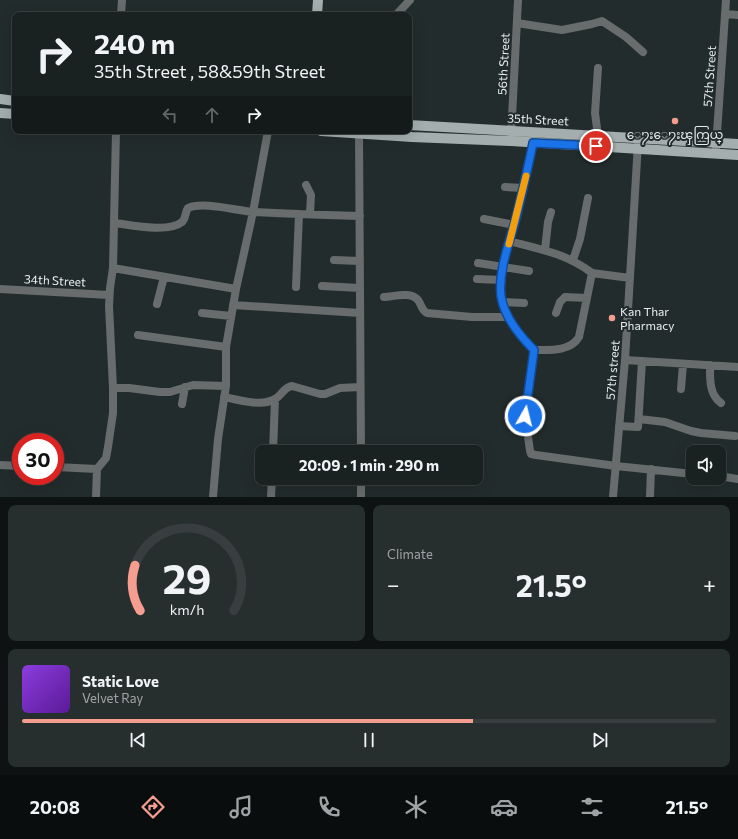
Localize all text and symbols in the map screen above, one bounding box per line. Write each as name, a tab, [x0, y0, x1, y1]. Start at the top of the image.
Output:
text: 240 m	[94, 26, 175, 60]
icon: right	[28, 28, 80, 80]
street label: 56th Street	[494, 33, 512, 95]
street label: 57th Street	[700, 45, 718, 107]
text: 35th Street , 58&59th Street	[94, 60, 325, 82]
icon: left	[159, 104, 181, 126]
icon: ahead	[201, 104, 223, 126]
icon: right	[243, 104, 265, 126]
street label: 35th Street	[507, 110, 569, 128]
marker: ေ႒းေ႒းၾကြယ္	[670, 116, 680, 126]
place label: ေ႒းေ႒းၾကြယ္	[627, 126, 723, 145]
pin	[579, 129, 613, 163]
icon: arrive	[585, 135, 607, 157]
street label: 34th Street	[24, 271, 86, 289]
place label: Kan Thar Pharmacy	[620, 304, 674, 332]
marker: Kan Thar Pharmacy	[607, 313, 617, 323]
street label: 57th street	[602, 340, 622, 400]
position arrow	[504, 395, 546, 437]
speed limit sign: 30	[12, 433, 64, 485]
map controls	[686, 445, 726, 485]
button: sound	[686, 445, 726, 485]
text: 20:09 · 1 min · 290 m	[299, 456, 439, 474]
text: Climate	[387, 546, 433, 562]
text: 29	[162, 552, 211, 603]
text: 21.5°	[516, 566, 587, 603]
text: −	[387, 571, 400, 598]
text: +	[703, 571, 716, 598]
text: km/h	[169, 600, 204, 618]
text: Static Love	[82, 672, 159, 690]
text: Velvet Ray	[82, 690, 143, 706]
icon: previous	[127, 729, 149, 751]
icon: pause	[358, 729, 380, 751]
icon: next	[589, 729, 611, 751]
icon: directions	[139, 793, 167, 821]
icon: music	[227, 793, 255, 821]
icon: phone	[315, 793, 343, 821]
icon: climate	[402, 793, 430, 821]
icon: car	[490, 793, 518, 821]
icon: filters	[578, 793, 606, 821]
text: 20:08	[30, 796, 80, 818]
text: 21.5°	[665, 796, 708, 818]

